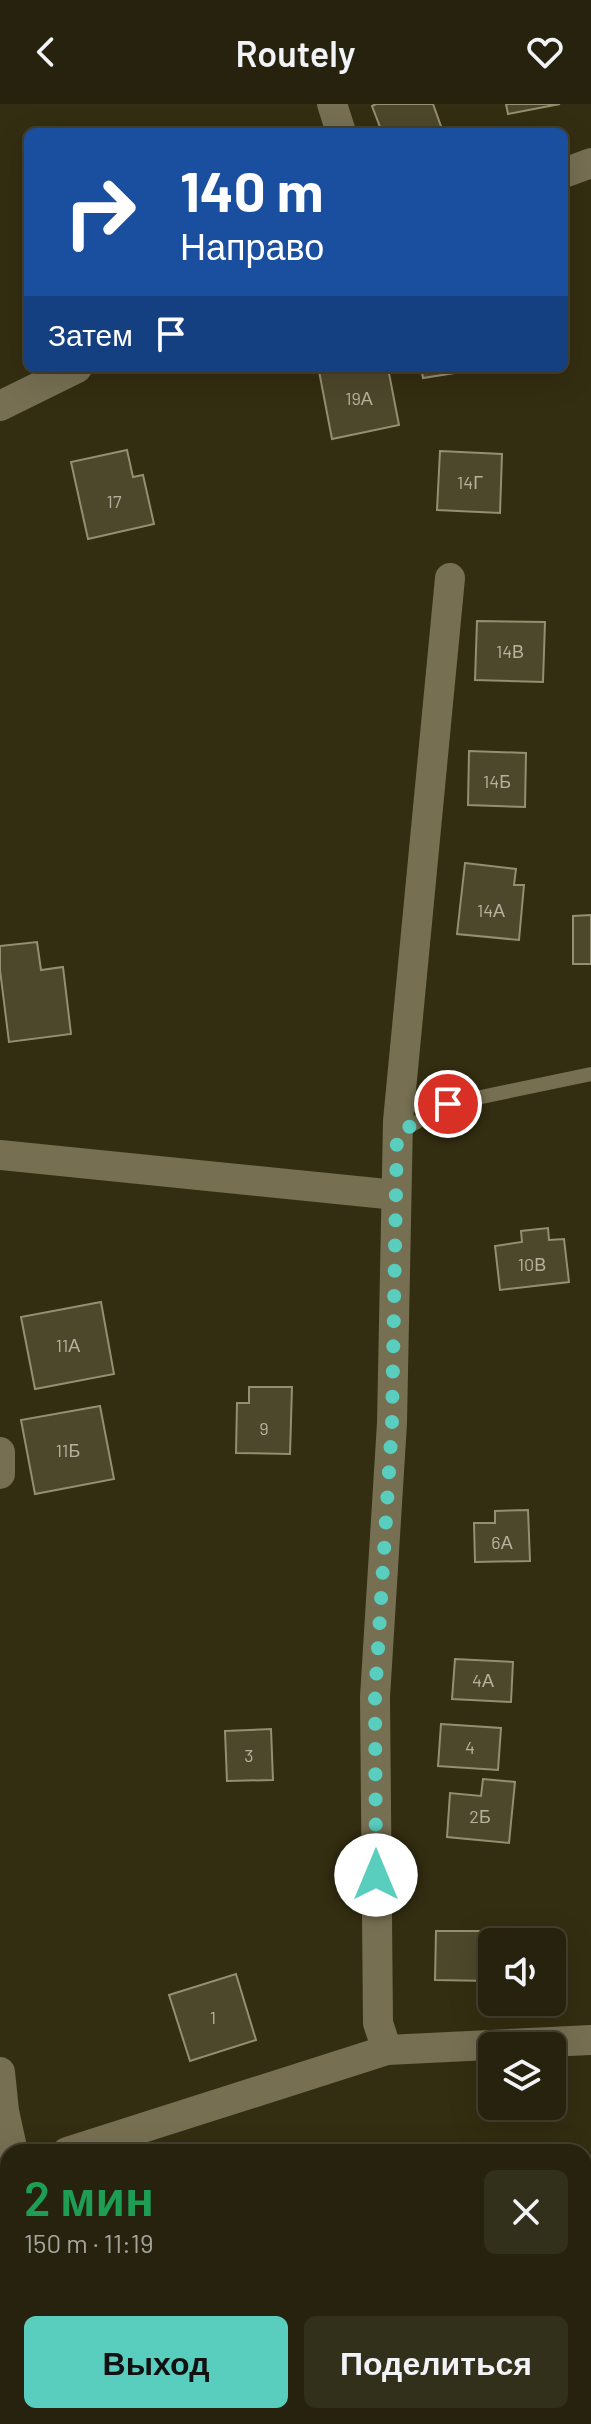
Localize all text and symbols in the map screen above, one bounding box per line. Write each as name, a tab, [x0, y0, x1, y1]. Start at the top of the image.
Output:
icon: back	[24, 30, 68, 74]
icon: heart	[523, 30, 567, 74]
text: Routely	[235, 31, 356, 74]
text: 140 m	[180, 156, 324, 223]
icon: right	[48, 160, 152, 264]
text: Направо	[180, 224, 324, 267]
icon: arrive	[149, 312, 193, 356]
text: Затем	[48, 316, 133, 352]
house number: 19А	[345, 387, 373, 409]
house number: 14Г	[457, 471, 483, 493]
house number: 17	[107, 490, 122, 512]
house number: 14В	[496, 640, 524, 662]
house number: 14Б	[483, 770, 511, 792]
house number: 14А	[477, 899, 505, 921]
pin	[414, 1070, 482, 1138]
icon: arrive	[426, 1082, 470, 1126]
house number: 10В	[518, 1253, 546, 1275]
house number: 11А	[56, 1334, 80, 1356]
house number: 9	[259, 1417, 269, 1439]
house number: 11Б	[56, 1439, 80, 1461]
house number: 6А	[491, 1531, 513, 1553]
house number: 4А	[472, 1669, 494, 1691]
house number: 4	[465, 1736, 475, 1758]
house number: 3	[244, 1744, 254, 1766]
house number: 2Б	[469, 1805, 491, 1827]
position arrow	[334, 1833, 418, 1917]
map controls	[478, 1928, 566, 2120]
button: sound	[478, 1928, 566, 2016]
house number: 1	[210, 2006, 216, 2028]
button: layers	[478, 2032, 566, 2120]
text: 2 мин	[24, 2168, 154, 2226]
button: close	[484, 2170, 568, 2254]
text: 150 m · 11:19	[24, 2227, 153, 2258]
button: Выход	[24, 2316, 288, 2408]
button: Поделиться	[304, 2316, 568, 2408]

